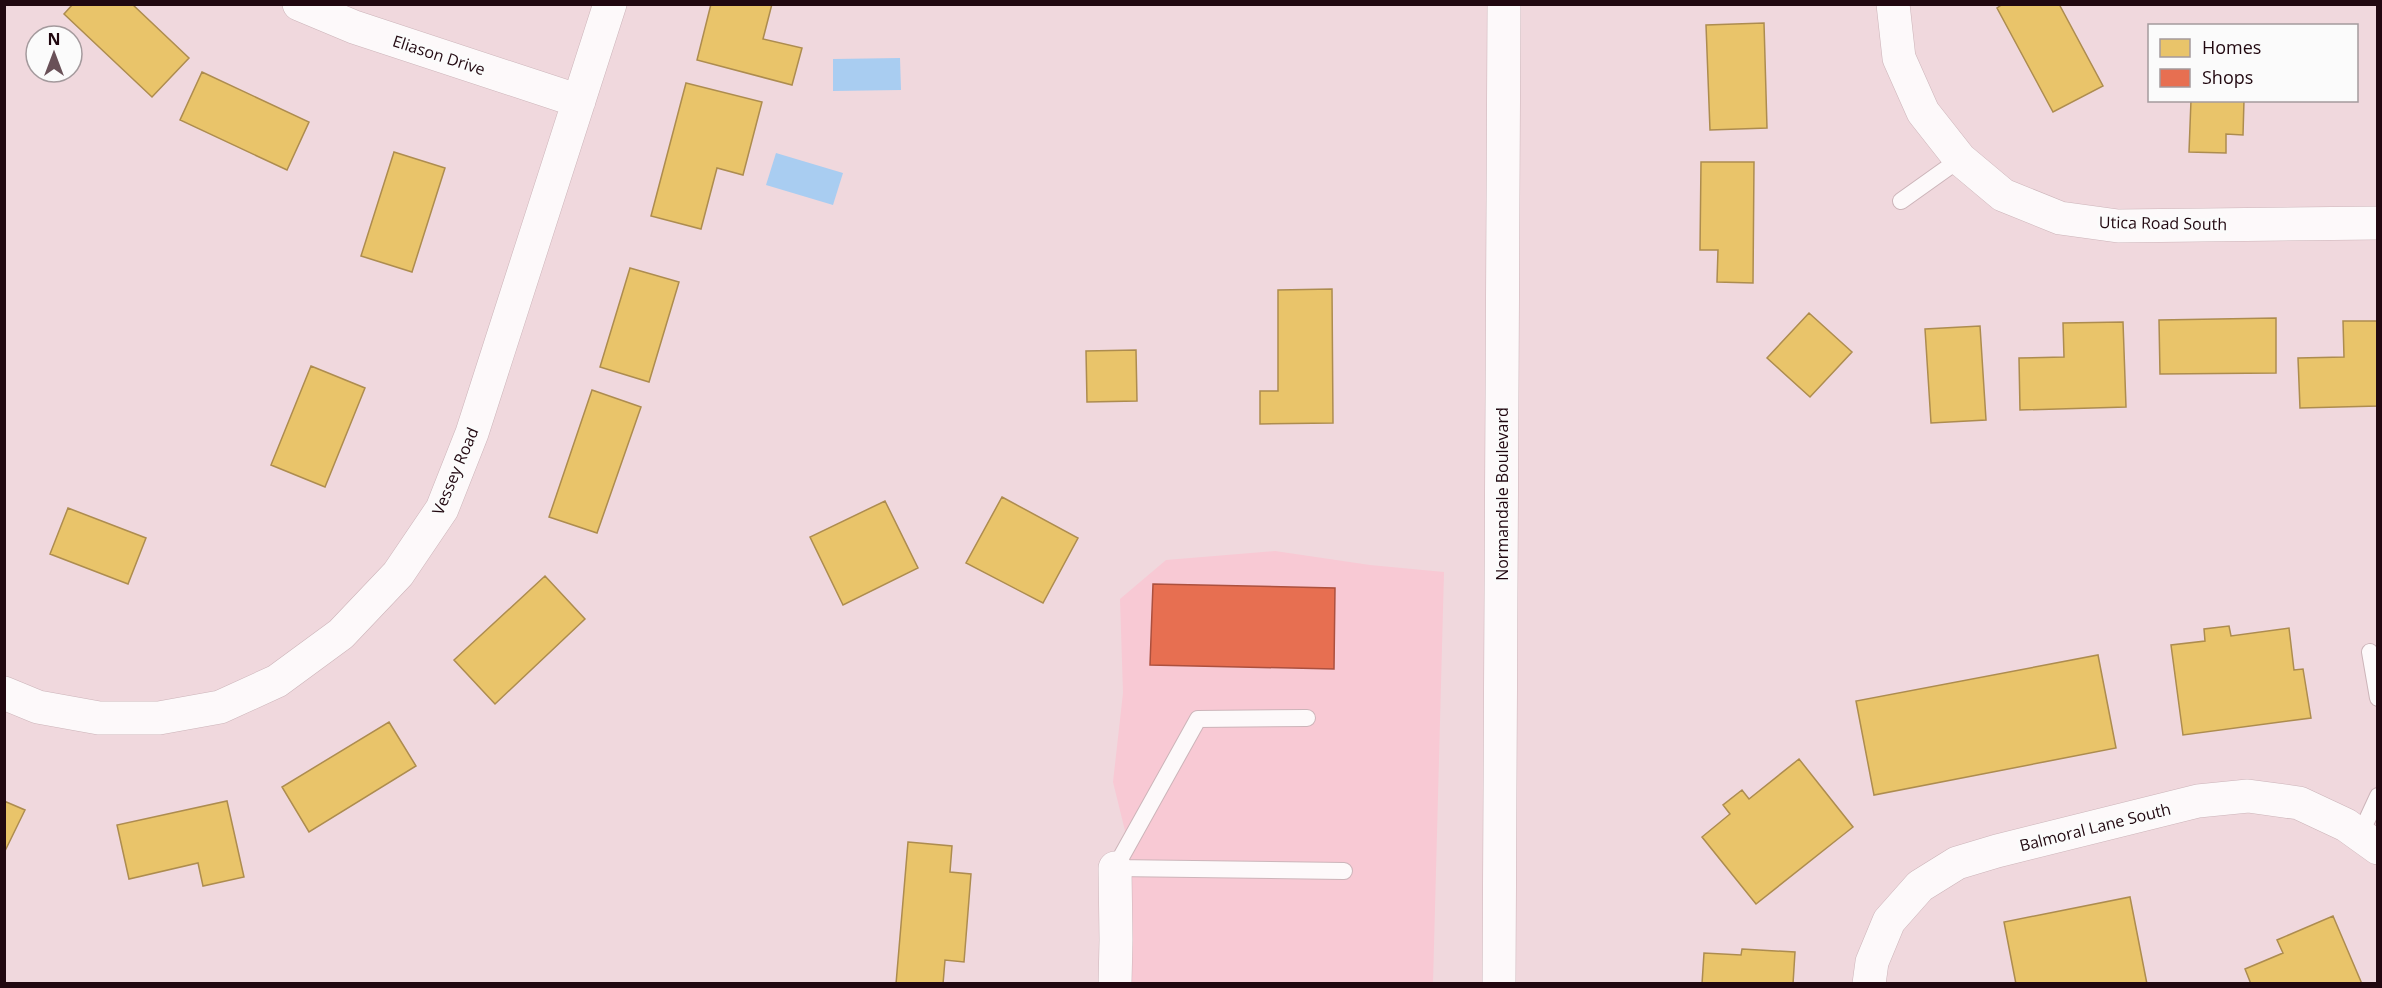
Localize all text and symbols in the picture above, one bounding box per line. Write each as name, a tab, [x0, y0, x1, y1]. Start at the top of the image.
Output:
north arrow	[24, 24, 84, 84]
legend	[2148, 24, 2358, 102]
text: N	[47, 28, 61, 50]
street label: Eliason Drive	[390, 30, 488, 80]
text: Homes	[2202, 35, 2261, 59]
text: Shops	[2202, 65, 2253, 89]
street label: Utica Road South	[2099, 211, 2227, 235]
street label: Normandale Boulevard	[1491, 407, 1513, 581]
street label: Vessey Road	[427, 424, 483, 518]
street label: Balmoral Lane South	[2017, 798, 2173, 856]

